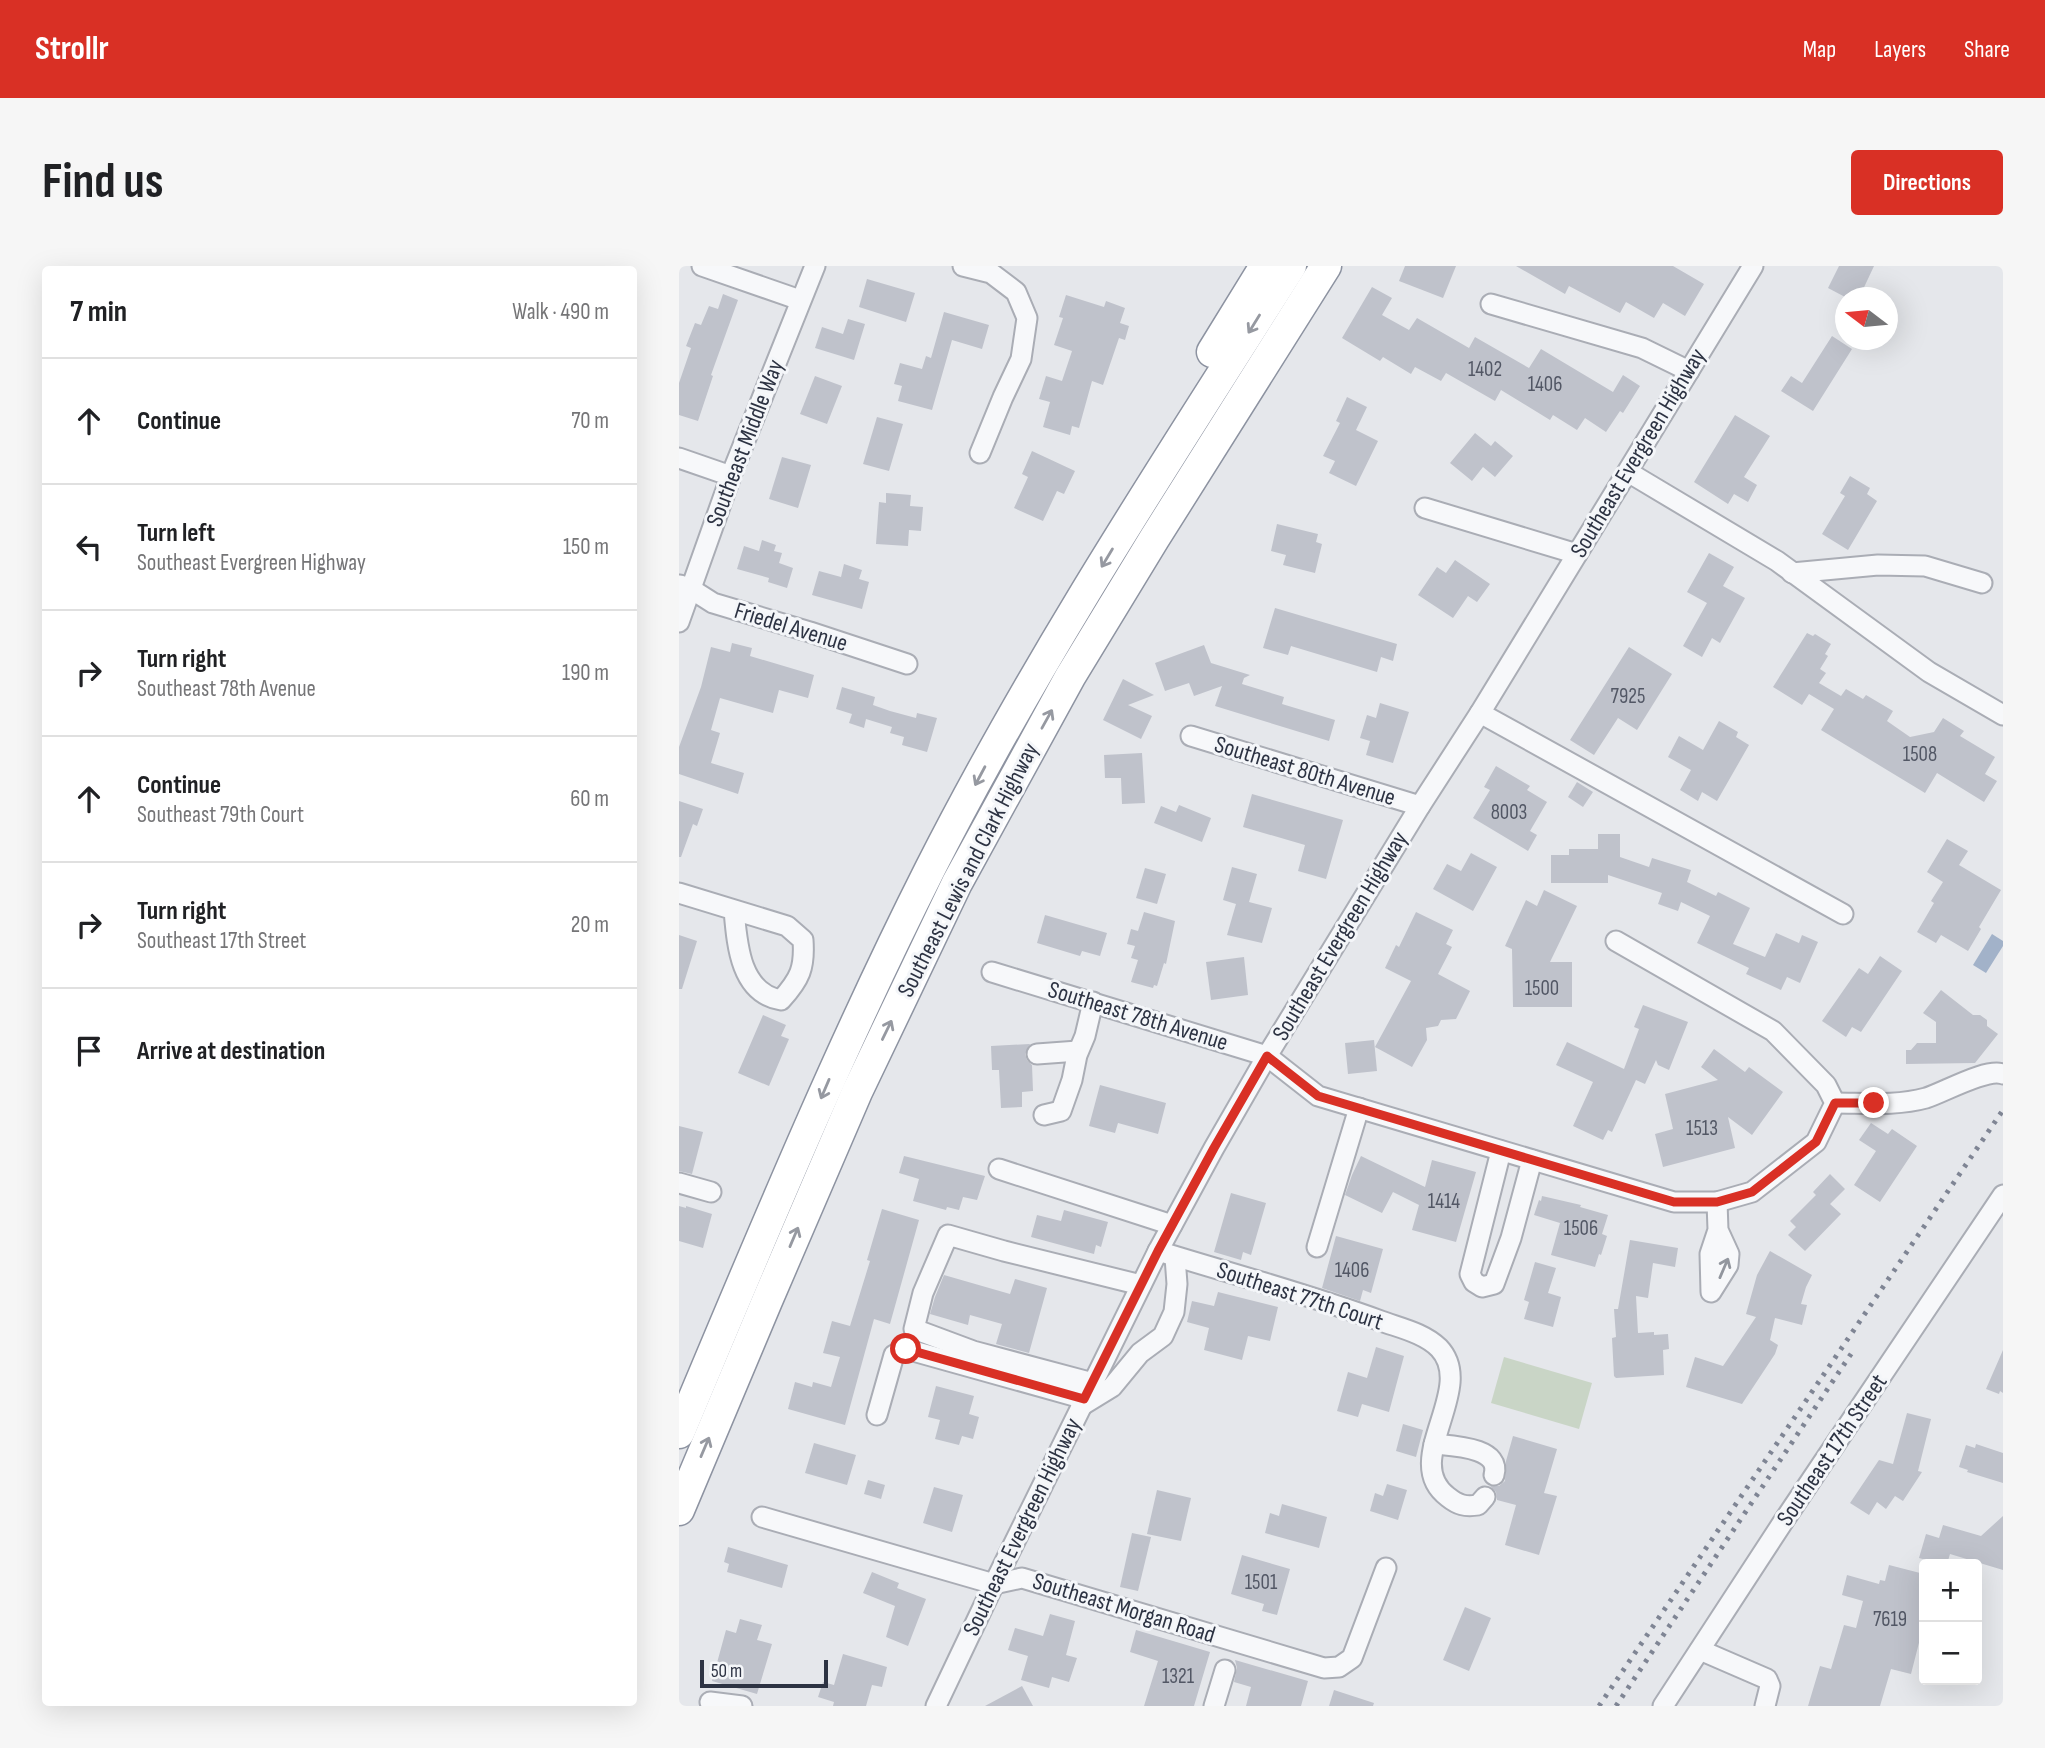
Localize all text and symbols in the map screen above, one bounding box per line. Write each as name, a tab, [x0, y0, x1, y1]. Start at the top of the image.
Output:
text: Strollr	[35, 29, 109, 69]
text: Map	[1803, 35, 1836, 64]
text: Layers	[1874, 35, 1926, 64]
text: Share	[1964, 35, 2010, 64]
button: Directions	[1851, 150, 2003, 215]
text: Find us	[42, 153, 164, 212]
north arrow	[1835, 287, 1898, 350]
text: 7 min	[70, 294, 127, 330]
text: Walk · 490 m	[512, 298, 609, 326]
one-way arrow	[1247, 313, 1261, 333]
street label: Southeast Evergreen Highway	[1564, 343, 1712, 563]
street label: Southeast Middle Way	[700, 355, 790, 531]
house number: 1402	[1468, 357, 1502, 382]
house number: 1406	[1528, 372, 1562, 397]
icon: ahead	[70, 402, 108, 440]
text: Continue	[137, 406, 221, 437]
text: 70 m	[571, 407, 609, 435]
text: Turn left	[137, 518, 215, 549]
icon: left	[70, 528, 108, 566]
text: 150 m	[563, 533, 609, 561]
one-way arrow	[1100, 547, 1114, 567]
text: Southeast Evergreen Highway	[137, 549, 366, 577]
street label: Friedel Avenue	[731, 596, 851, 658]
text: Turn right	[137, 644, 226, 675]
icon: right	[70, 654, 108, 692]
text: 190 m	[562, 659, 609, 687]
text: Southeast 78th Avenue	[137, 675, 316, 703]
house number: 7925	[1611, 684, 1645, 709]
one-way arrow	[1040, 709, 1054, 729]
street label: Southeast 80th Avenue	[1211, 730, 1399, 812]
street label: Southeast Lewis and Clark Highway	[891, 738, 1045, 1002]
house number: 1508	[1903, 742, 1937, 767]
one-way arrow	[973, 765, 987, 785]
text: Continue	[137, 770, 221, 801]
icon: ahead	[70, 780, 108, 818]
text: 60 m	[570, 785, 609, 813]
house number: 8003	[1491, 800, 1527, 825]
text: Southeast 79th Court	[137, 801, 304, 829]
street label: Southeast Evergreen Highway	[1266, 826, 1414, 1046]
text: Turn right	[137, 896, 226, 927]
icon: right	[70, 906, 108, 944]
text: 20 m	[571, 911, 609, 939]
text: Southeast 17th Street	[137, 927, 306, 955]
street label: Southeast 78th Avenue	[1045, 975, 1231, 1057]
house number: 1500	[1525, 976, 1559, 1001]
one-way arrow	[881, 1020, 894, 1041]
icon: arrive	[70, 1032, 108, 1070]
text: Arrive at destination	[137, 1036, 325, 1067]
one-way arrow	[818, 1078, 831, 1099]
route end	[1858, 1087, 1889, 1118]
house number: 1513	[1686, 1116, 1718, 1141]
house number: 1414	[1428, 1189, 1460, 1214]
house number: 1506	[1564, 1216, 1598, 1241]
one-way arrow	[788, 1227, 801, 1249]
street label: Southeast 77th Court	[1213, 1255, 1387, 1337]
house number: 1406	[1335, 1258, 1369, 1283]
one-way arrow	[1719, 1258, 1732, 1279]
route start	[890, 1333, 921, 1364]
street label: Southeast 17th Street	[1771, 1369, 1893, 1531]
street label: Southeast Evergreen Highway	[957, 1413, 1087, 1641]
one-way arrow	[700, 1436, 713, 1458]
map controls	[1919, 1559, 1982, 1685]
button: +	[1919, 1559, 1982, 1622]
street label: Southeast Morgan Road	[1029, 1566, 1219, 1650]
house number: 1501	[1245, 1570, 1278, 1595]
house number: 7619	[1873, 1607, 1907, 1632]
button: −	[1919, 1622, 1982, 1685]
scale bar	[700, 1657, 828, 1689]
text: 50 m	[711, 1660, 742, 1683]
house number: 1321	[1162, 1664, 1195, 1689]

